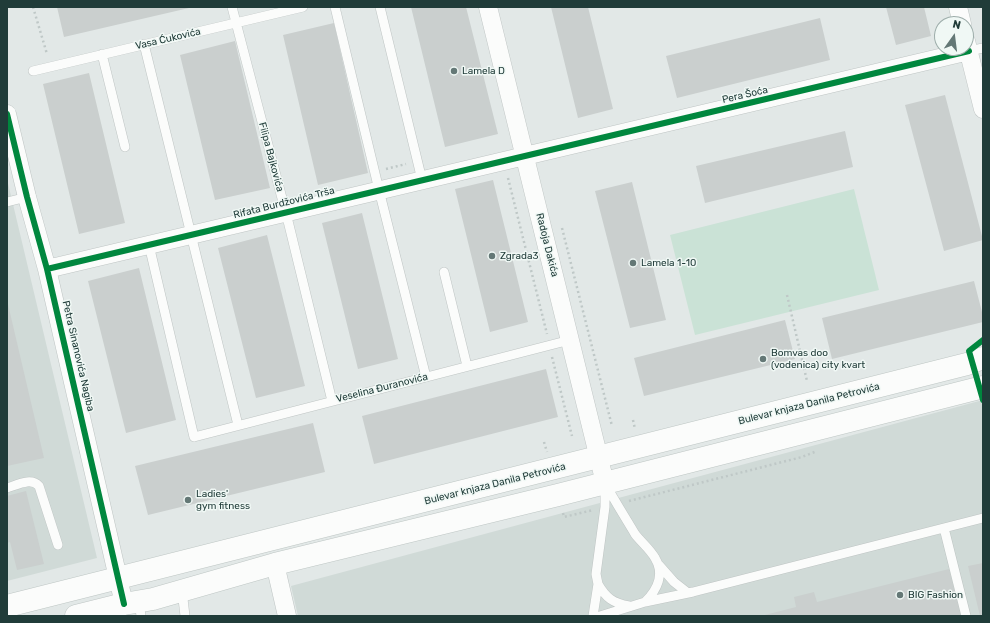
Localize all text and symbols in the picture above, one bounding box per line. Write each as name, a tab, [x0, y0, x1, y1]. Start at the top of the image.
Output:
north arrow	[934, 16, 974, 56]
text: N	[951, 18, 962, 32]
street label: Vasa Ćukovića	[134, 26, 202, 52]
place label: Lamela D	[462, 65, 505, 77]
marker: Lamela D	[449, 66, 459, 76]
street label: Pera Šoća	[721, 84, 769, 106]
street label: Filipa Bajkovića	[256, 121, 286, 193]
street label: Rifata Burdžovića Trša	[232, 185, 336, 221]
street label: Radoja Dakića	[533, 212, 561, 278]
place label: Zgrada3	[500, 250, 539, 262]
marker: Zgrada3	[487, 251, 497, 261]
place label: Lamela 1-10	[641, 257, 696, 269]
marker: Lamela 1-10	[628, 258, 638, 268]
street label: Petra Sinanovića Nagiba	[59, 300, 97, 412]
place label: Bomvas doo (vodenica) city kvart	[771, 347, 865, 370]
marker: Bomvas doo (vodenica) city kvart	[758, 354, 768, 364]
street label: Veselina Đuranovića	[335, 371, 429, 405]
street label: Bulevar knjaza Danila Petrovića	[737, 381, 881, 427]
street label: Bulevar knjaza Danila Petrovića	[423, 461, 567, 507]
place label: Ladies' gym fitness	[196, 488, 250, 512]
marker: Ladies' gym fitness	[183, 495, 193, 505]
place label: BIG Fashion	[908, 589, 963, 601]
marker: BIG Fashion	[895, 590, 905, 600]

